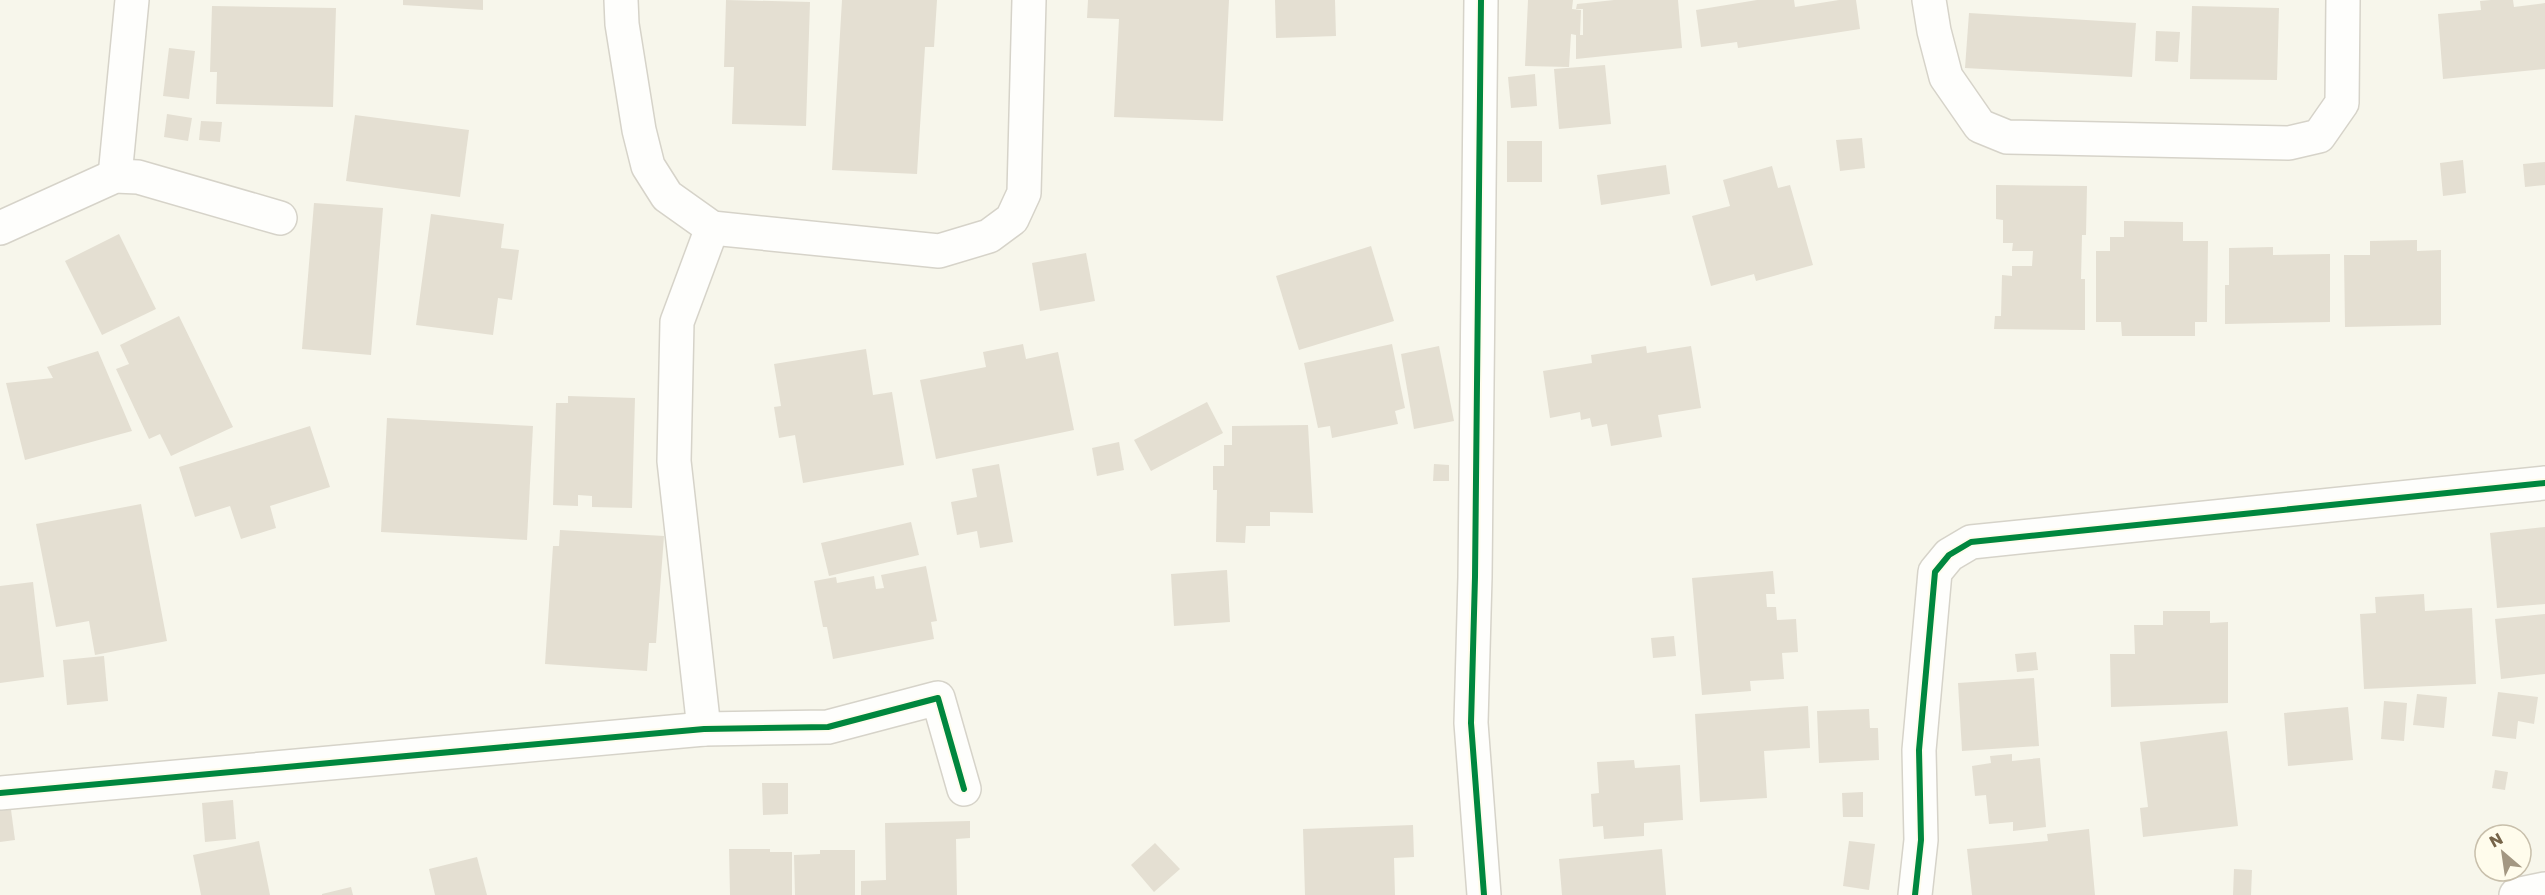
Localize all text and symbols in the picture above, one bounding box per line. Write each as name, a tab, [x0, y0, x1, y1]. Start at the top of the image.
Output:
north arrow	[2473, 823, 2533, 883]
text: N	[2485, 827, 2507, 853]

